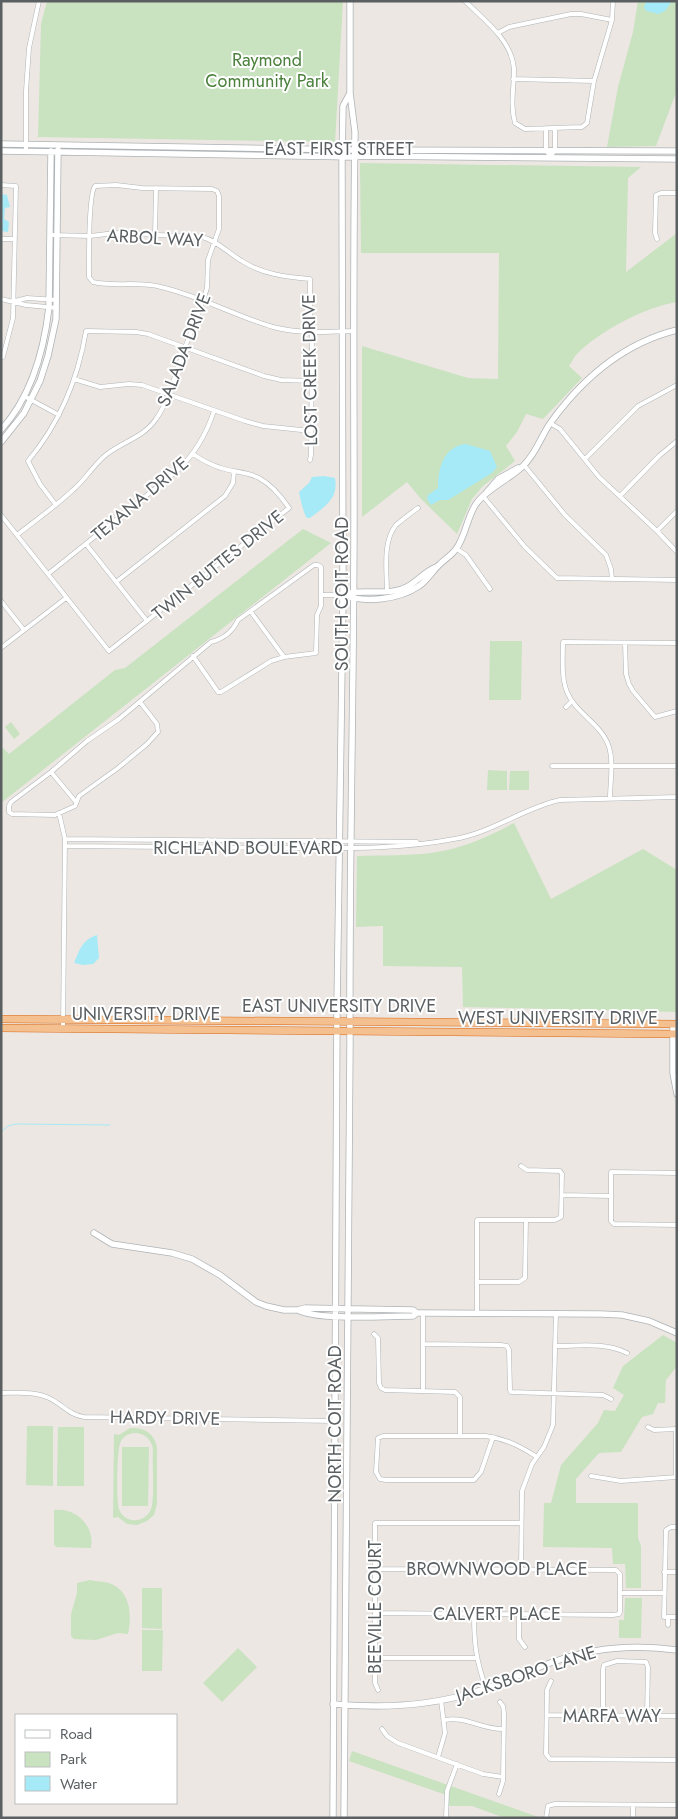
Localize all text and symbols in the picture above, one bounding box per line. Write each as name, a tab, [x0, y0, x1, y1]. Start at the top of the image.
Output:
park label: Raymond Community Park	[205, 47, 329, 94]
street label: EAST FIRST STREET	[264, 136, 414, 162]
street label: ARBOL WAY	[106, 222, 205, 254]
street label: SALADA DRIVE	[150, 289, 218, 411]
street label: LOST CREEK DRIVE	[296, 294, 324, 446]
street label: TEXANA DRIVE	[86, 451, 194, 547]
street label: TWIN BUTTES DRIVE	[147, 504, 289, 626]
street label: SOUTH COIT ROAD	[329, 517, 355, 671]
street label: RICHLAND BOULEVARD	[153, 835, 343, 861]
street label: EAST UNIVERSITY DRIVE	[242, 993, 436, 1019]
street label: UNIVERSITY DRIVE	[72, 1001, 220, 1027]
street label: WEST UNIVERSITY DRIVE	[458, 1005, 658, 1031]
street label: NORTH COIT ROAD	[322, 1345, 348, 1503]
street label: HARDY DRIVE	[110, 1404, 220, 1432]
street label: BEEVILLE COURT	[362, 1539, 388, 1674]
street label: BROWNWOOD PLACE	[406, 1556, 588, 1582]
street label: CALVERT PLACE	[433, 1601, 561, 1627]
street label: JACKSBORO LANE	[450, 1639, 600, 1710]
street label: MARFA WAY	[563, 1703, 662, 1729]
legend	[15, 1714, 178, 1804]
text: Road	[60, 1723, 92, 1745]
text: Park	[60, 1748, 87, 1770]
text: Water	[60, 1773, 98, 1795]

